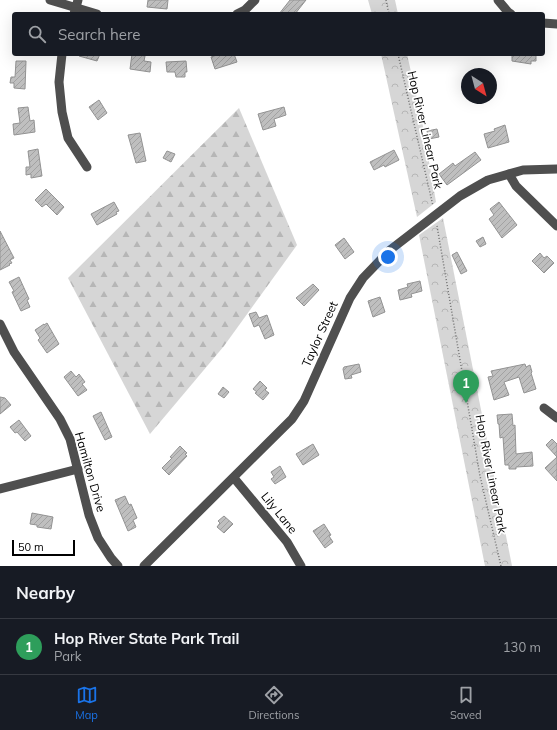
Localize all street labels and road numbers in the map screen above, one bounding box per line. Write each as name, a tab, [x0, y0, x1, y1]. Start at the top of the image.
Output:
street label: Hop River Linear Park	[405, 69, 447, 191]
street label: Taylor Street	[298, 299, 341, 369]
street label: Hop River Linear Park	[473, 413, 511, 535]
street label: Hamilton Drive	[72, 430, 109, 514]
street label: Lily Lane	[258, 489, 301, 536]

